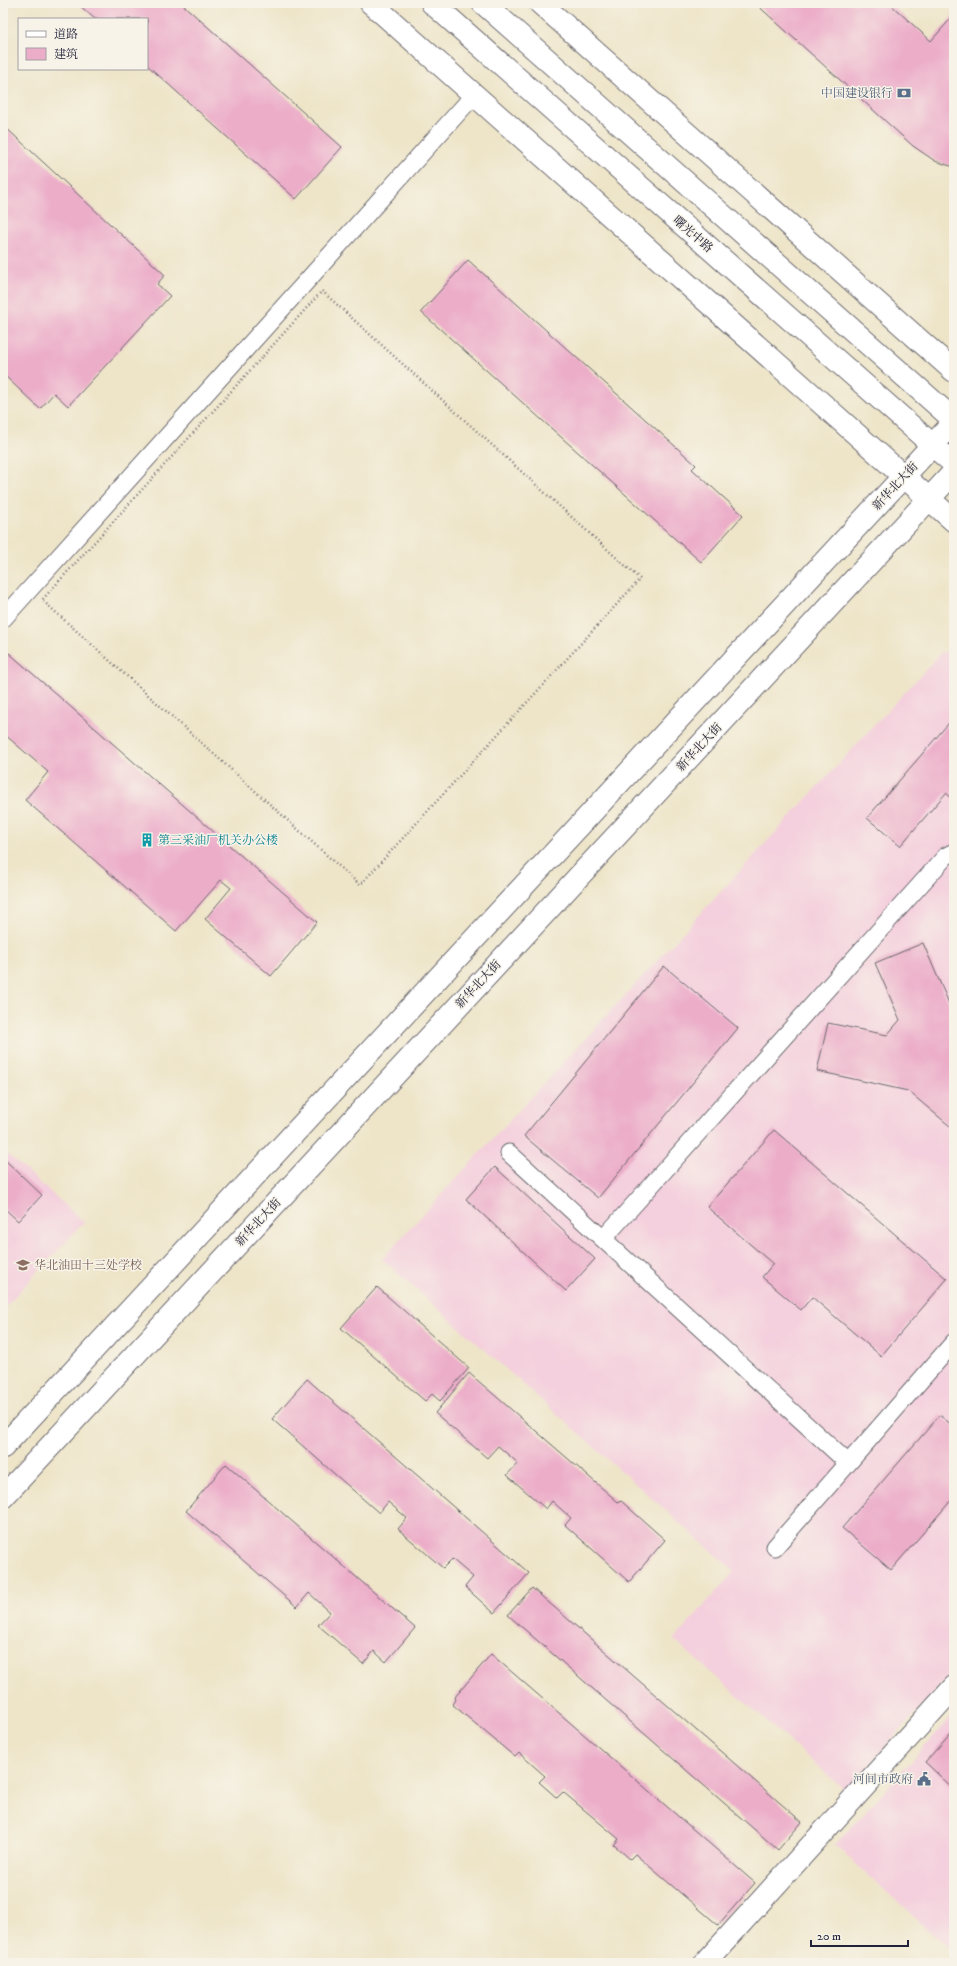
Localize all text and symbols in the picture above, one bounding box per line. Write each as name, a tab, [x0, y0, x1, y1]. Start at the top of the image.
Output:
legend	[18, 18, 148, 70]
text: 道路	[54, 27, 78, 42]
text: 建筑	[54, 47, 78, 62]
bank icon: 中国建设银行	[896, 85, 912, 101]
place label: 中国建设银行	[821, 86, 893, 101]
street label: 曙光中路	[670, 213, 716, 256]
street label: 新华北大街	[869, 459, 922, 513]
street label: 新华北大街	[673, 720, 726, 774]
building icon: 第三采油厂机关办公楼	[139, 832, 155, 848]
place label: 第三采油厂机关办公楼	[158, 833, 278, 848]
street label: 新华北大街	[452, 957, 505, 1011]
street label: 新华北大街	[232, 1195, 285, 1249]
school or university icon: 华北油田十三处学校	[15, 1257, 31, 1273]
place label: 华北油田十三处学校	[34, 1258, 142, 1273]
public building icon: 河间市政府	[916, 1771, 932, 1787]
place label: 河间市政府	[853, 1772, 913, 1787]
scale bar	[811, 1922, 908, 1948]
text: 20 m	[817, 1929, 841, 1944]

